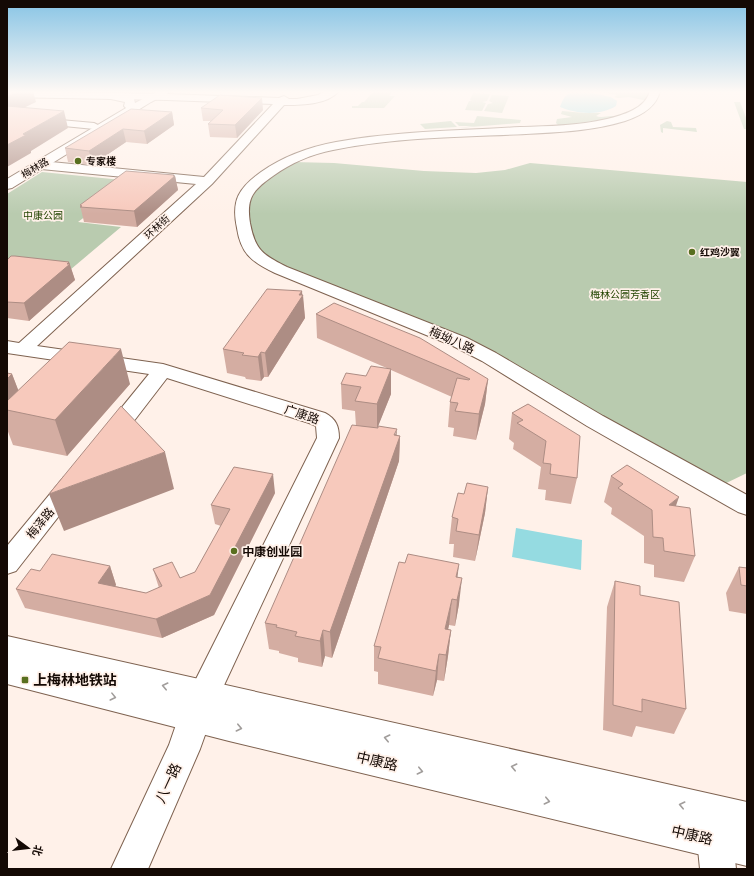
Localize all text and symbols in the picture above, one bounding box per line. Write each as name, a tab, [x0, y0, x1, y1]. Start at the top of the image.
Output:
street label: 梅林路	[19, 155, 51, 181]
place label: 专家楼	[86, 155, 116, 168]
marker: 专家楼	[73, 156, 83, 166]
park label: 中康公园	[23, 209, 63, 222]
street label: 环林街	[142, 212, 172, 242]
place label: 红鸡沙翼	[700, 246, 740, 259]
marker: 红鸡沙翼	[687, 247, 697, 257]
park label: 梅林公园芳香区	[590, 288, 660, 301]
street label: 梅坳八路	[427, 323, 477, 357]
street label: 广康路	[283, 401, 321, 427]
street label: 梅泽路	[23, 504, 57, 542]
place label: 中康创业园	[242, 544, 302, 559]
marker: 中康创业园	[229, 546, 239, 556]
place label: 上梅林地铁站	[33, 671, 117, 689]
marker: 上梅林地铁站	[20, 675, 30, 685]
one-way arrow	[162, 683, 168, 691]
one-way arrow	[110, 692, 116, 700]
one-way arrow	[236, 724, 242, 732]
one-way arrow	[384, 734, 390, 742]
street label: 中康路	[355, 748, 399, 774]
street label: 八一路	[151, 760, 185, 806]
one-way arrow	[511, 763, 517, 771]
one-way arrow	[416, 766, 423, 775]
one-way arrow	[543, 796, 550, 805]
one-way arrow	[678, 801, 685, 809]
street label: 中康路	[670, 822, 714, 848]
north arrow	[8, 828, 48, 868]
text: 北	[29, 843, 46, 858]

